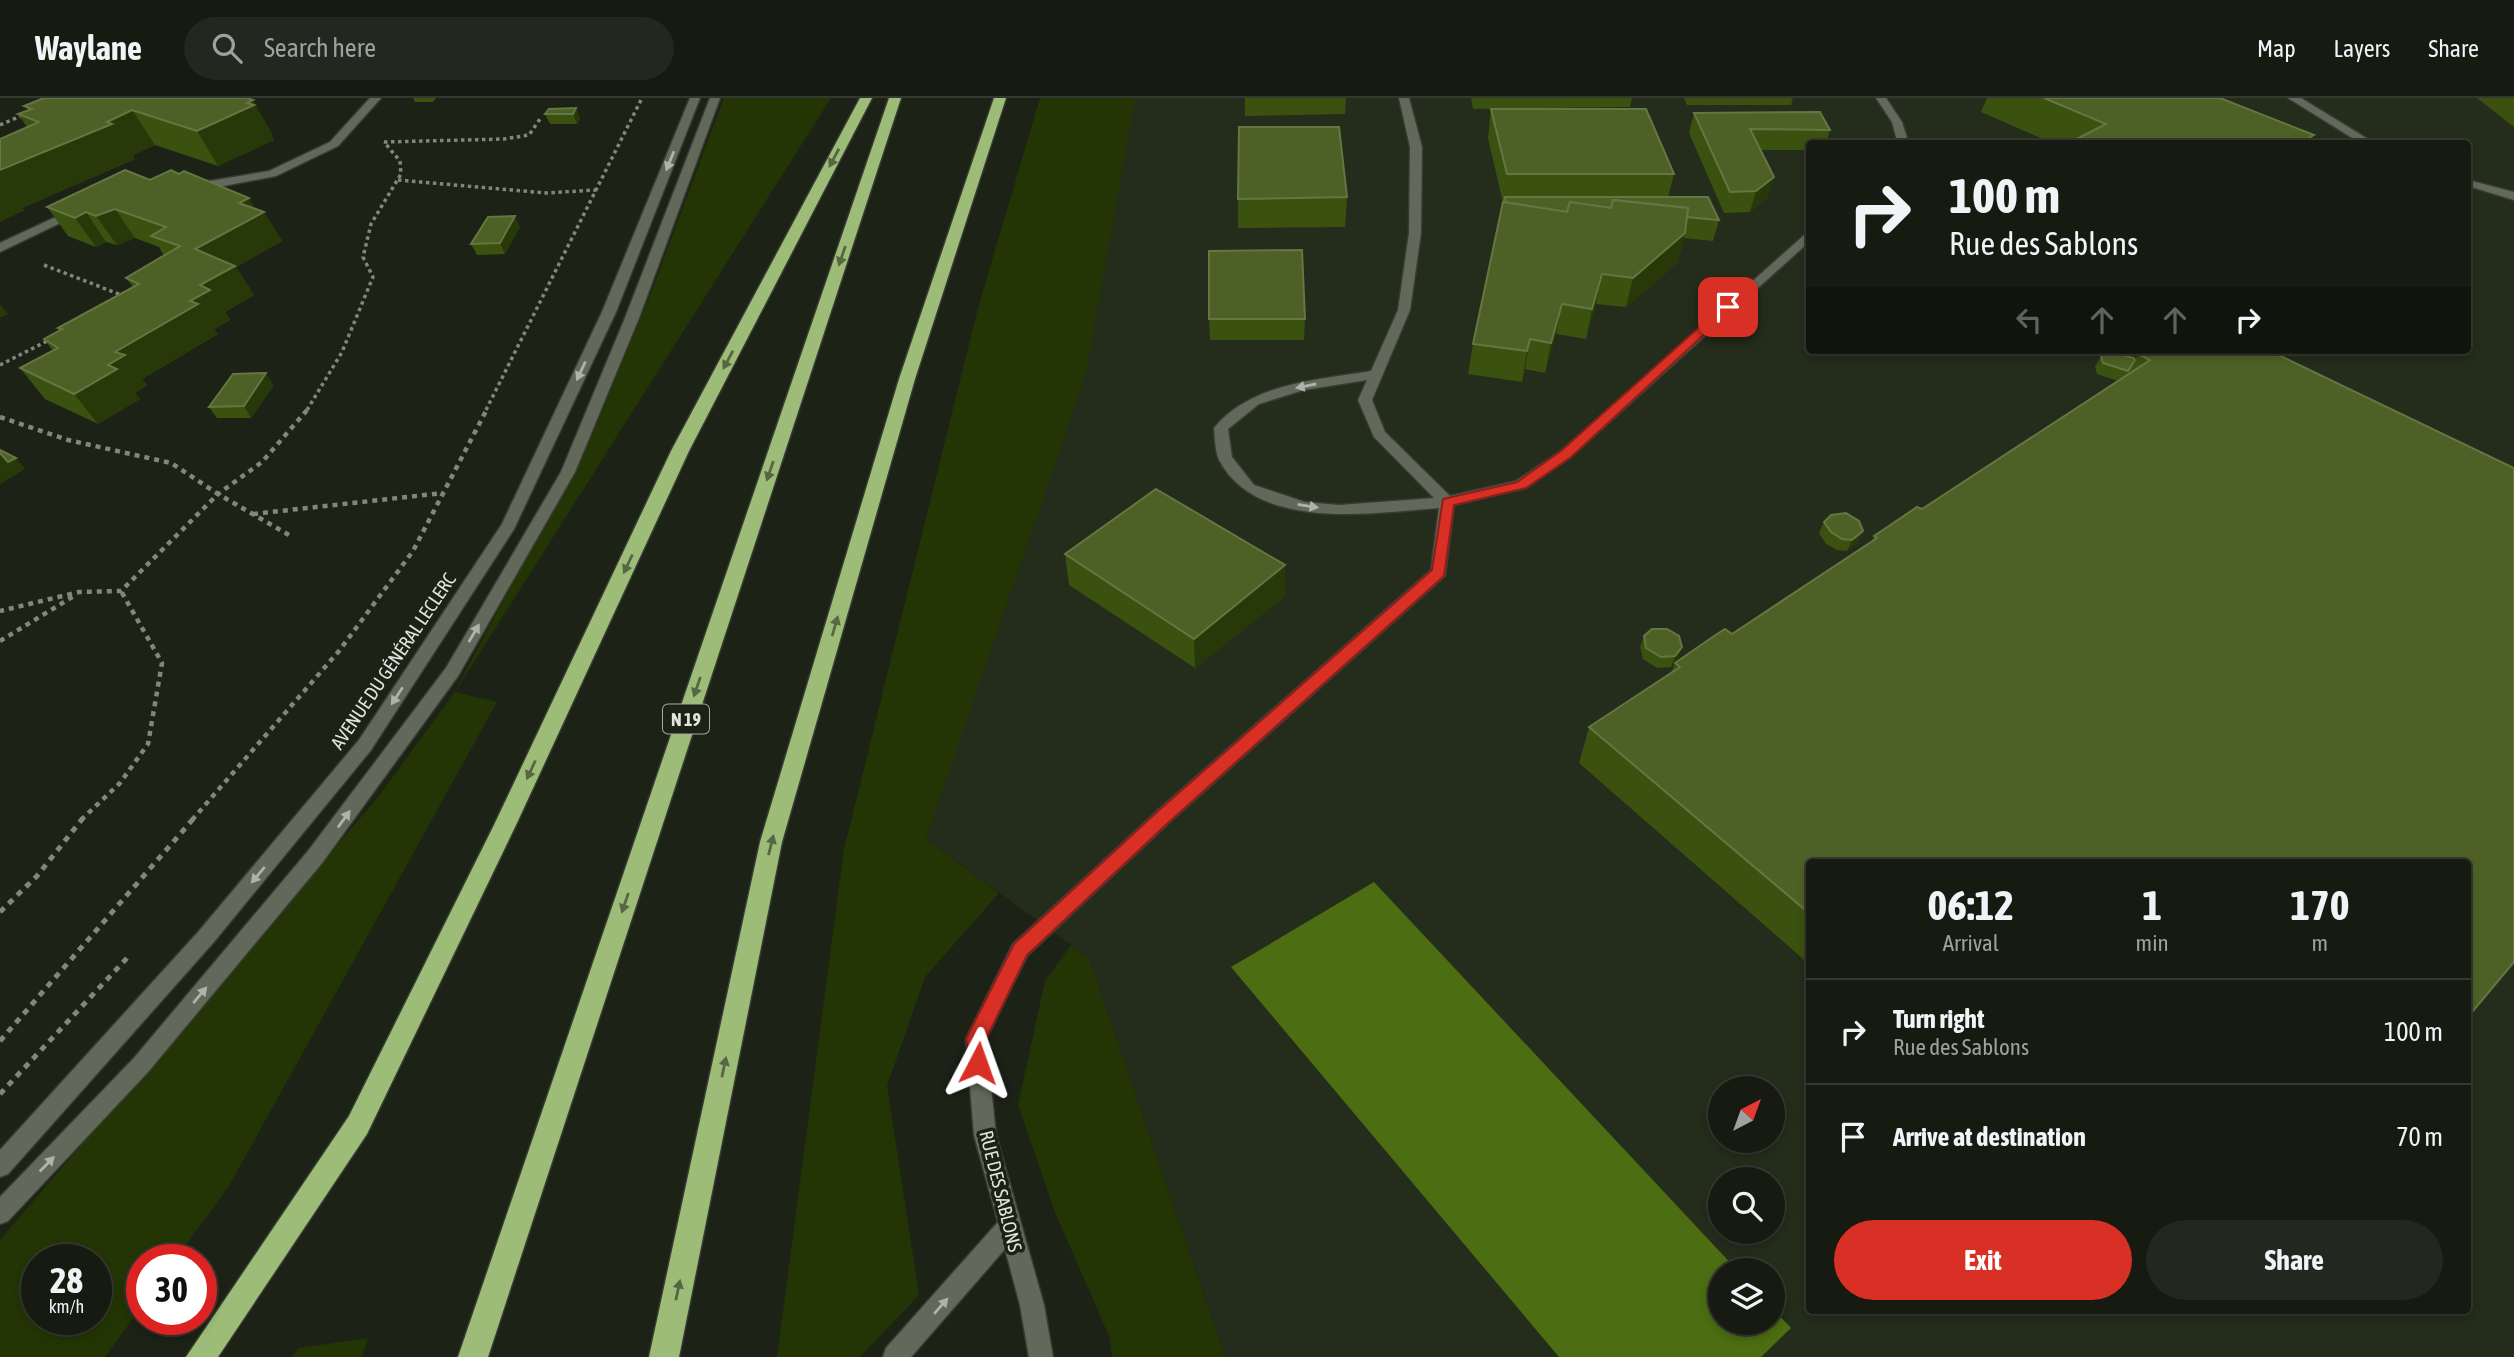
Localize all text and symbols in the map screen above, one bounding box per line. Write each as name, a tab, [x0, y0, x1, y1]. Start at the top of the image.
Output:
search box	[184, 17, 674, 80]
text: Waylane	[35, 29, 142, 67]
icon: search	[208, 29, 246, 67]
text: Search here	[264, 33, 376, 63]
text: Map	[2257, 35, 2296, 62]
text: Layers	[2334, 35, 2390, 62]
text: Share	[2428, 35, 2479, 62]
one-way arrow	[828, 149, 840, 168]
one-way arrow	[664, 151, 675, 172]
text: 100 m	[1949, 167, 2060, 223]
icon: right	[1834, 168, 1925, 259]
text: Rue des Sablons	[1949, 225, 2138, 262]
one-way arrow	[836, 245, 847, 266]
pin	[1698, 277, 1758, 337]
icon: arrive	[1709, 288, 1747, 326]
icon: left	[2010, 301, 2048, 339]
icon: ahead	[2083, 301, 2121, 339]
icon: ahead	[2156, 301, 2194, 339]
icon: right	[2229, 301, 2267, 339]
one-way arrow	[723, 350, 734, 370]
one-way arrow	[575, 361, 587, 381]
one-way arrow	[1295, 381, 1317, 392]
one-way arrow	[764, 461, 775, 482]
one-way arrow	[1297, 501, 1319, 512]
one-way arrow	[622, 554, 633, 574]
street label: AVENUE DU GÉNÉRAL LECLERC	[326, 568, 460, 753]
one-way arrow	[830, 616, 840, 637]
one-way arrow	[468, 624, 481, 643]
one-way arrow	[691, 676, 702, 697]
one-way arrow	[390, 687, 404, 705]
road number: N 19	[663, 704, 709, 734]
one-way arrow	[525, 760, 537, 780]
one-way arrow	[336, 810, 350, 828]
one-way arrow	[766, 834, 777, 856]
one-way arrow	[250, 866, 265, 884]
text: 06:12	[1928, 881, 2014, 929]
text: 1	[2142, 881, 2162, 929]
text: 170	[2290, 881, 2349, 929]
one-way arrow	[619, 892, 630, 913]
text: Arrival	[1943, 930, 1999, 956]
text: min	[2136, 930, 2169, 956]
text: m	[2312, 930, 2328, 956]
one-way arrow	[192, 987, 207, 1004]
text: Turn right	[1893, 1004, 1984, 1034]
icon: right	[1834, 1013, 1872, 1051]
text: 100 m	[2384, 1017, 2443, 1047]
position arrow	[941, 1026, 1015, 1100]
text: Rue des Sablons	[1893, 1034, 2029, 1060]
one-way arrow	[719, 1056, 730, 1078]
north arrow	[1708, 1076, 1785, 1153]
map controls	[1708, 1076, 1785, 1335]
icon: arrive	[1834, 1118, 1872, 1156]
text: Arrive at destination	[1893, 1122, 2086, 1152]
text: 70 m	[2396, 1122, 2443, 1152]
street label: RUE DES SABLONS	[975, 1128, 1027, 1254]
one-way arrow	[39, 1156, 55, 1173]
button: search	[1708, 1167, 1785, 1244]
button: Exit	[1834, 1220, 2132, 1300]
button: Share	[2146, 1220, 2443, 1300]
speed limit sign: 30	[126, 1244, 217, 1335]
button: layers	[1708, 1258, 1785, 1335]
text: 28	[50, 1260, 83, 1300]
one-way arrow	[672, 1279, 683, 1301]
text: km/h	[49, 1296, 84, 1317]
one-way arrow	[933, 1298, 948, 1315]

